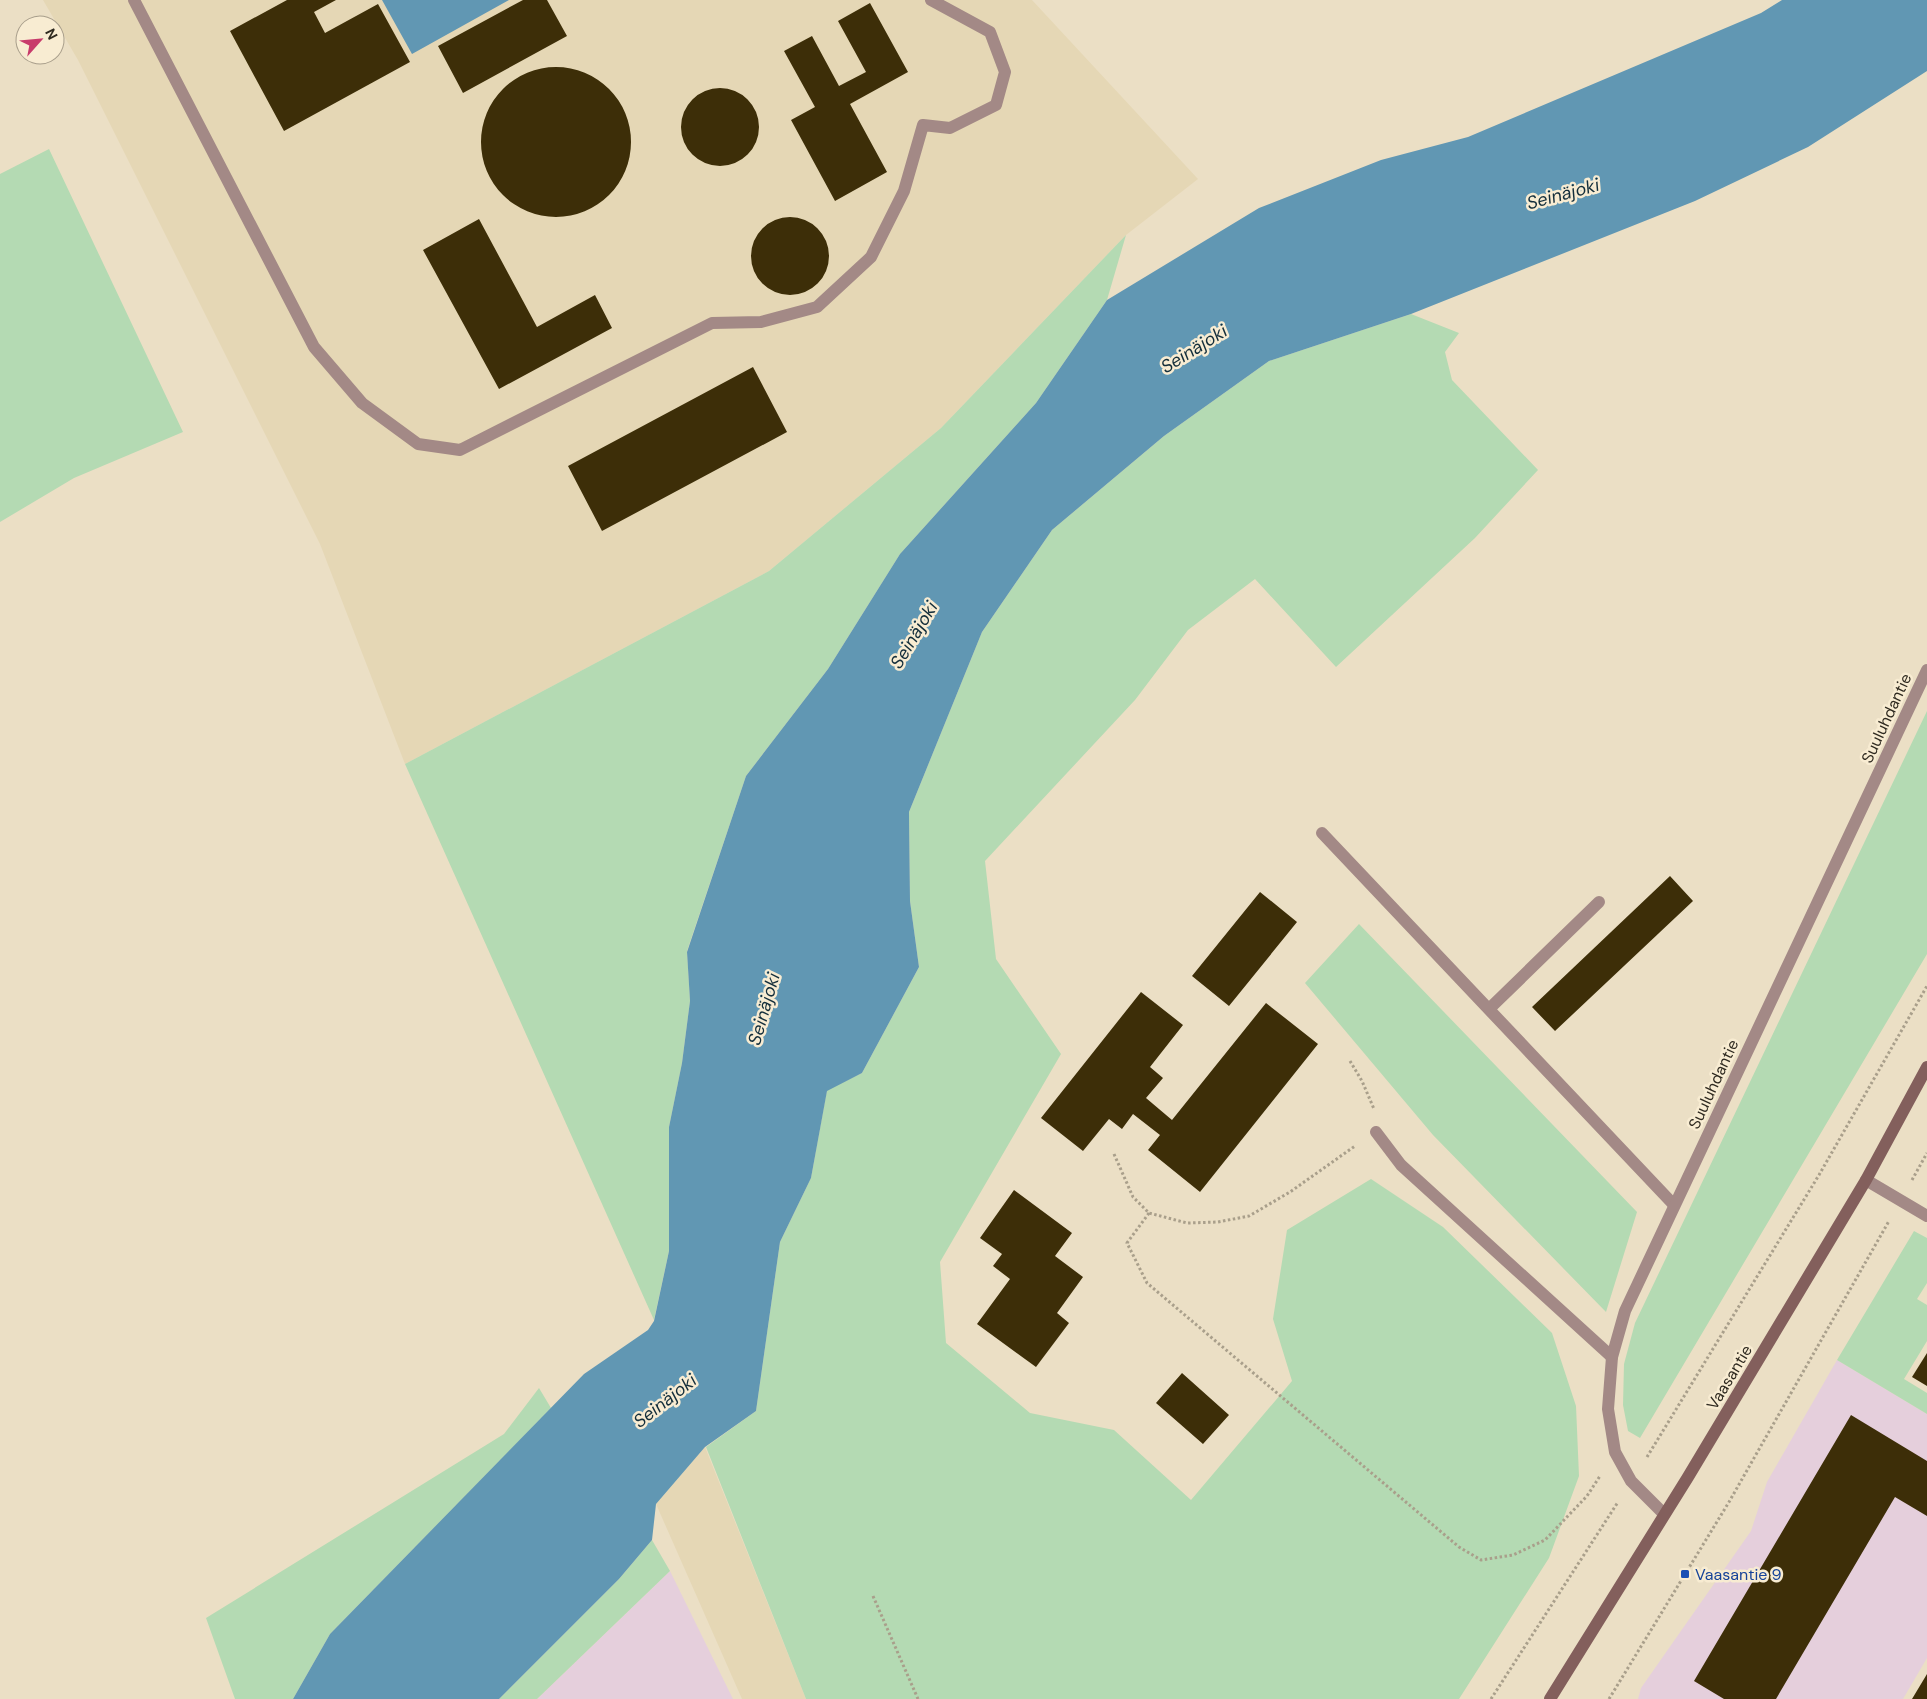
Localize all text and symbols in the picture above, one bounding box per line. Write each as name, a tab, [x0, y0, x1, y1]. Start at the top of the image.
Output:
north arrow	[15, 15, 65, 65]
text: N	[41, 25, 62, 43]
water label: Seinäjoki	[1524, 173, 1603, 215]
water label: Seinäjoki	[1156, 319, 1232, 379]
water label: Seinäjoki	[885, 596, 944, 673]
street label: Suuluhdantie	[1857, 670, 1916, 766]
water label: Seinäjoki	[742, 969, 786, 1048]
street label: Suuluhdantie	[1684, 1036, 1743, 1132]
street label: Vaasantie	[1702, 1341, 1757, 1414]
water label: Seinäjoki	[628, 1368, 702, 1433]
place label: Vaasantie 9	[1695, 1564, 1782, 1585]
marker: Vaasantie 9	[1679, 1568, 1691, 1580]

